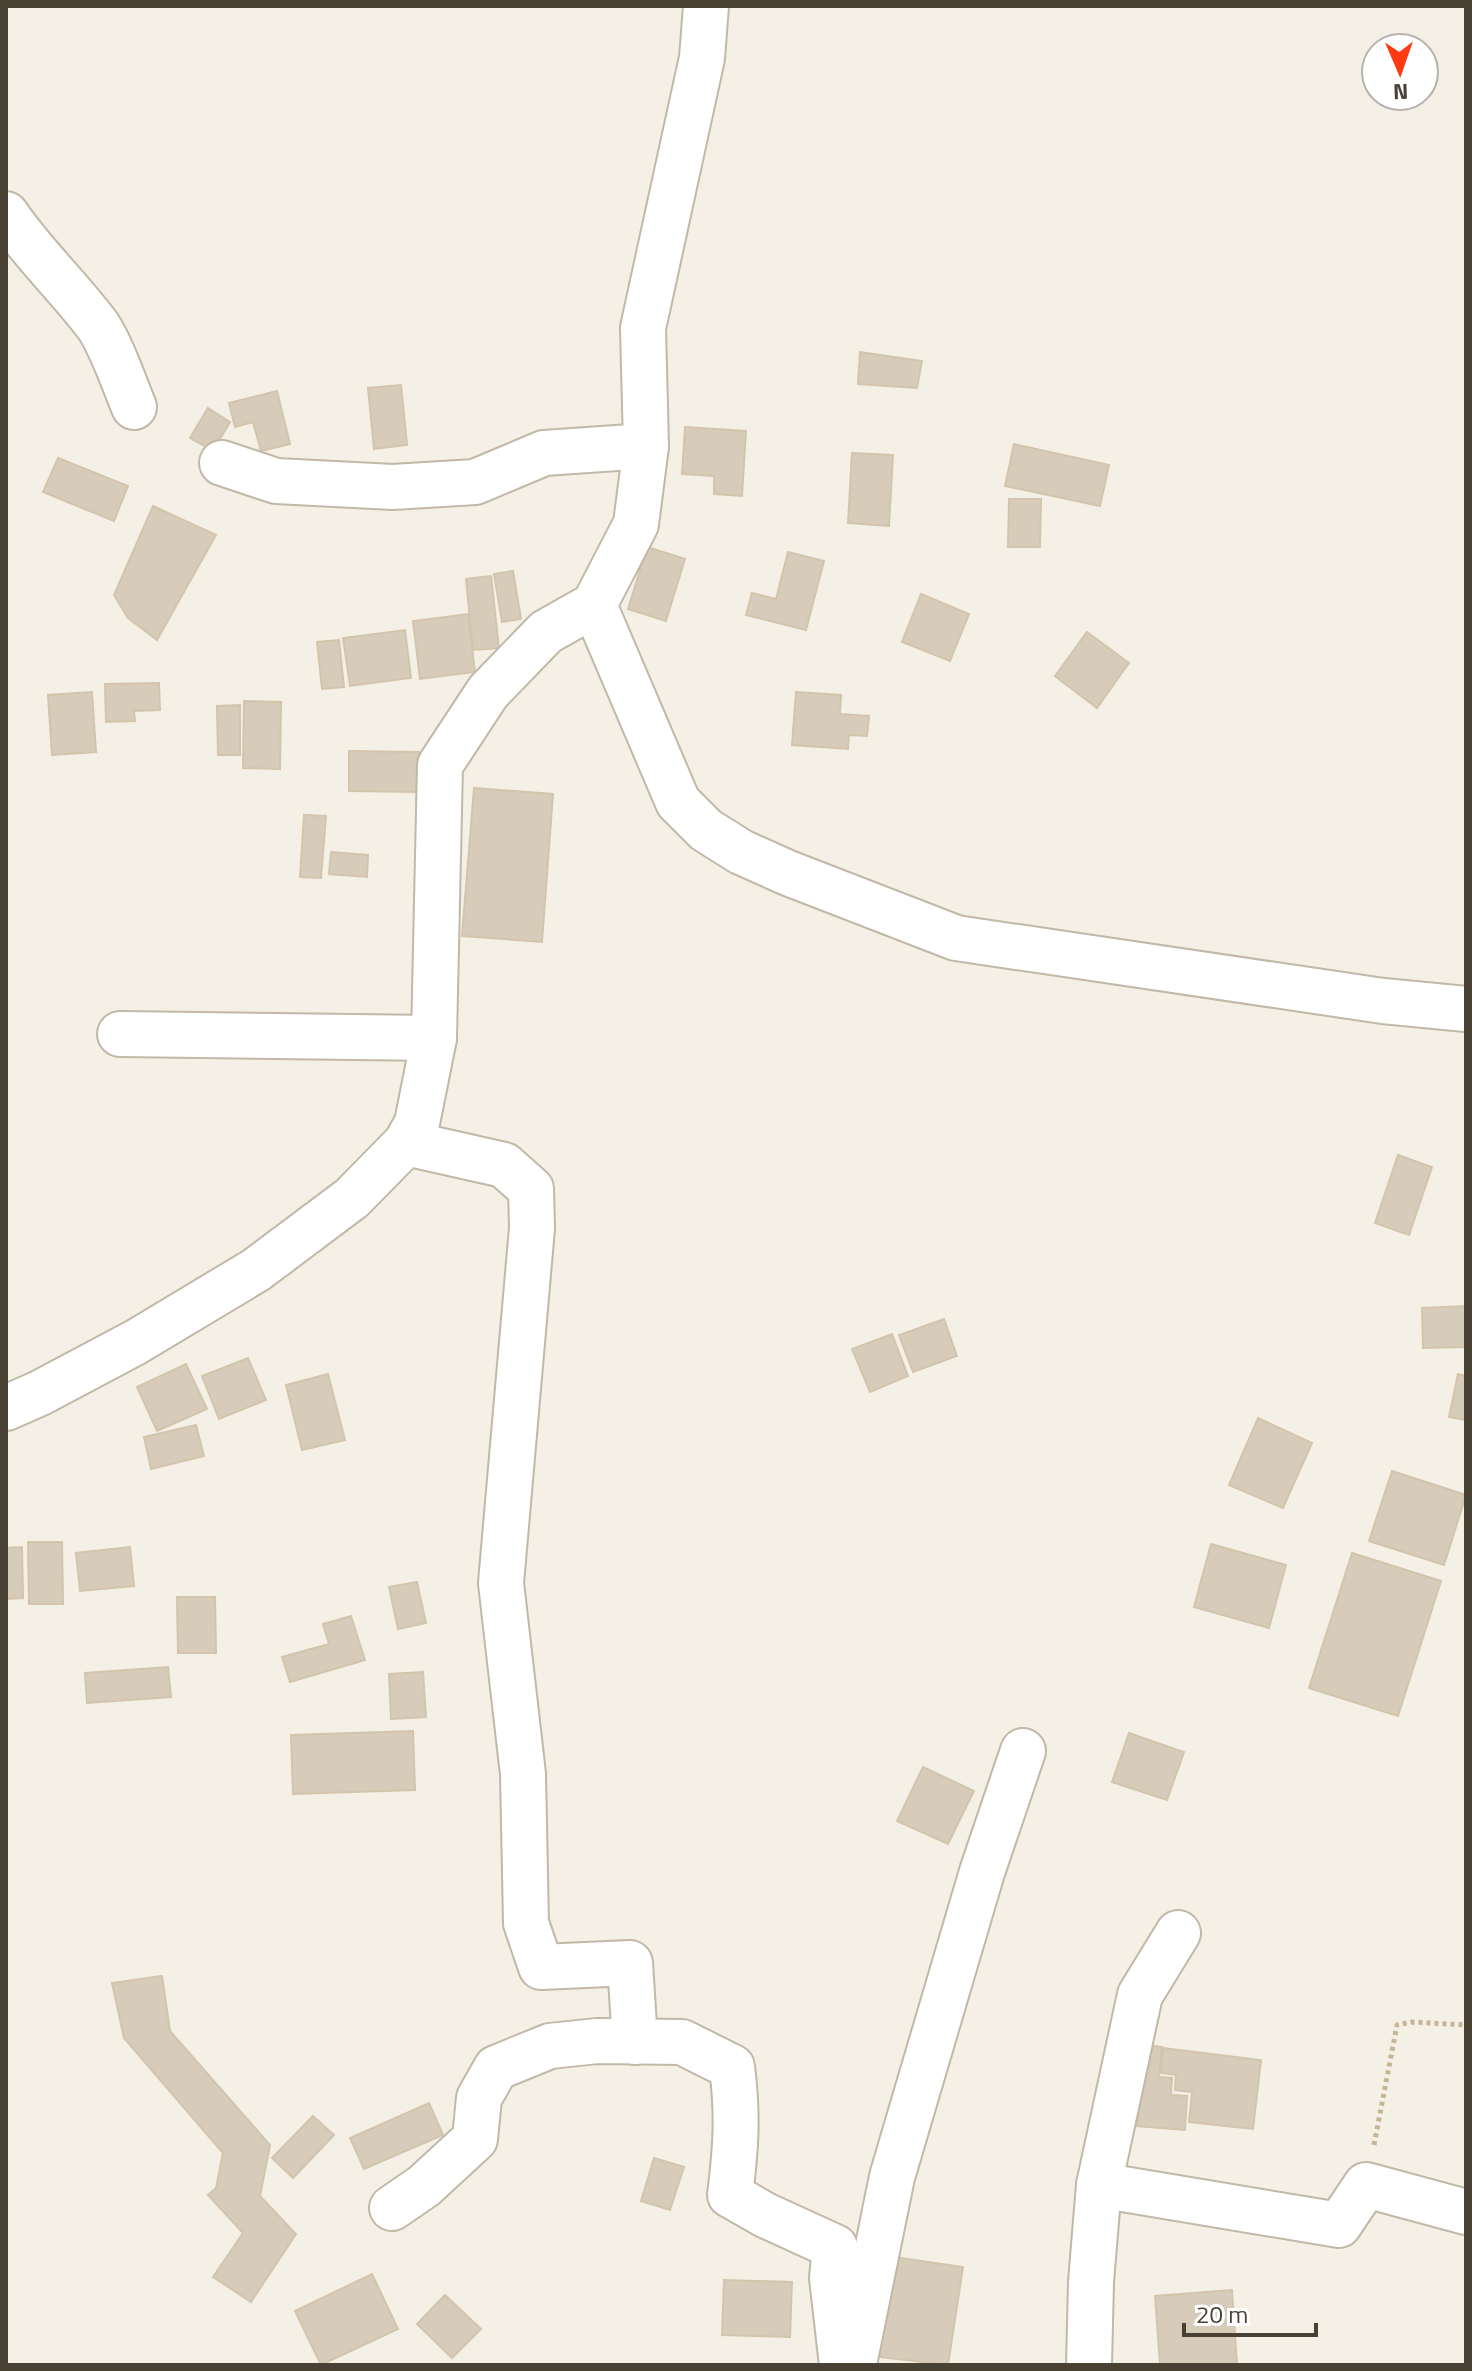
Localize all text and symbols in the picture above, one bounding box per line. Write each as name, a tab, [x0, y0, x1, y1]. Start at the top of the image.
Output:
north arrow	[1360, 32, 1440, 112]
text: N	[1392, 75, 1409, 109]
scale bar	[1184, 2287, 1316, 2337]
text: 20 m	[1196, 2296, 1248, 2332]

